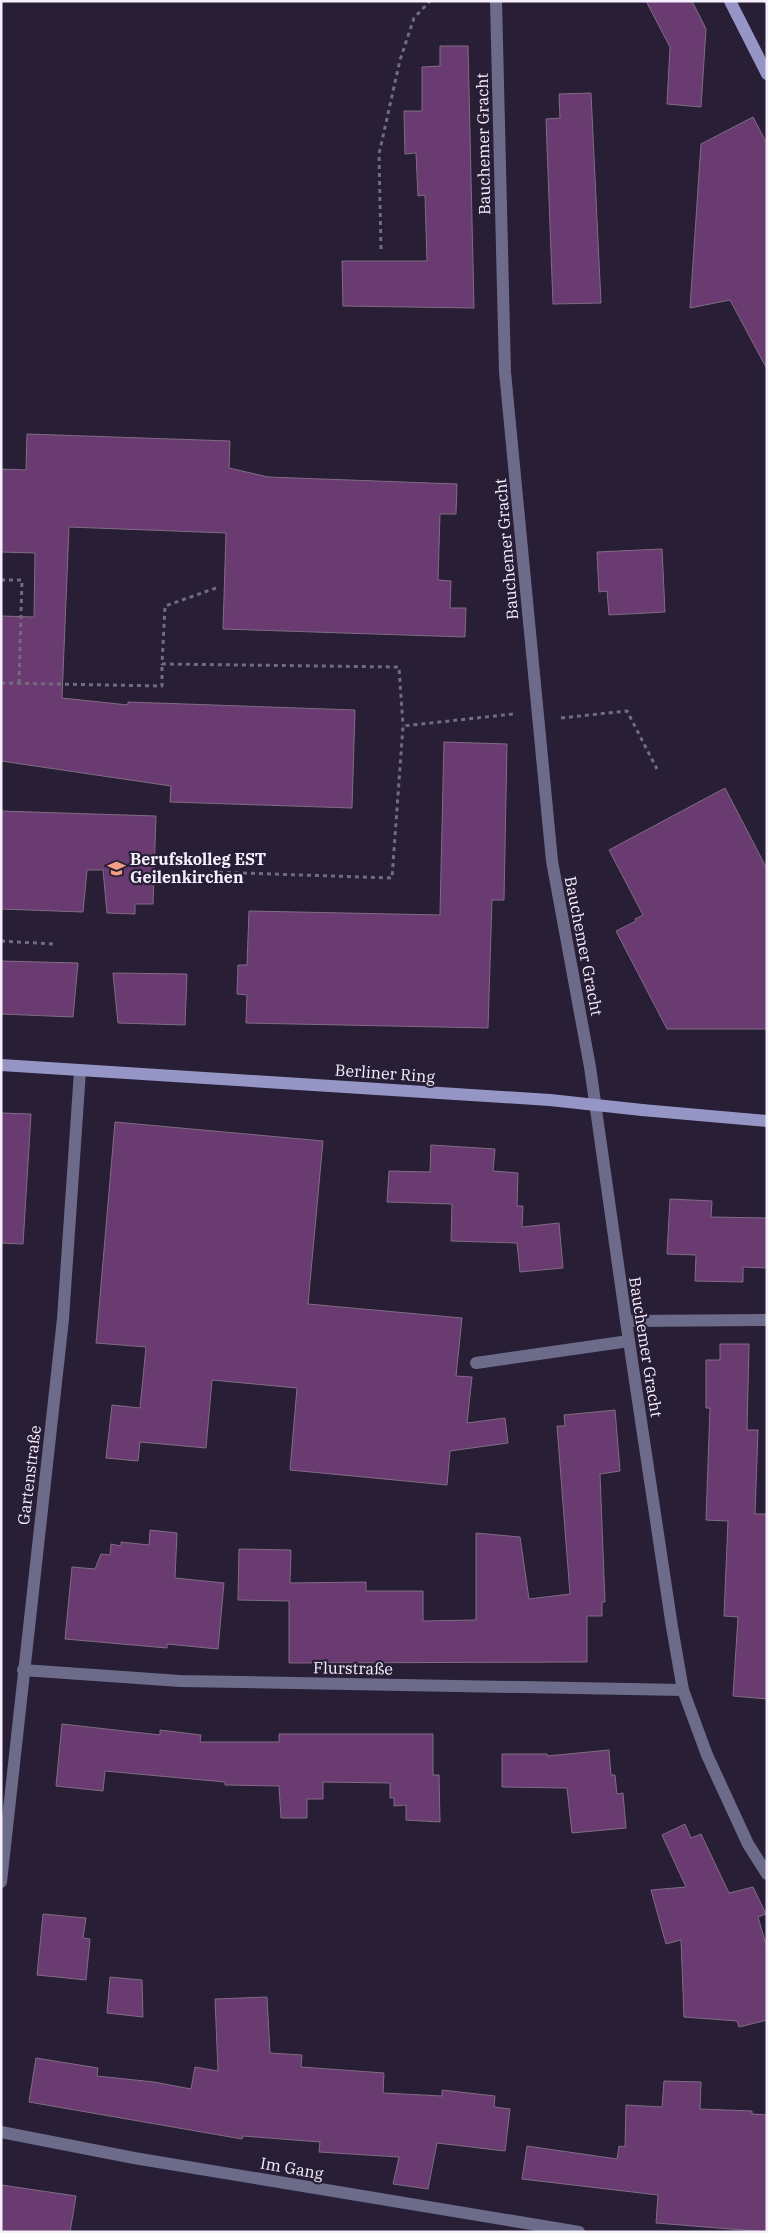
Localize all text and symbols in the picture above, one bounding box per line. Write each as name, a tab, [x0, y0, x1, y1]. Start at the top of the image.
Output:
street label: Bauchemer Gracht	[472, 73, 494, 215]
street label: Bauchemer Gracht	[490, 477, 522, 621]
place label: Berufskolleg EST Geilenkirchen	[130, 849, 266, 887]
school or university icon: Berufskolleg EST Geilenkirchen	[106, 858, 126, 878]
street label: Bauchemer Gracht	[561, 874, 607, 1018]
street label: Berliner Ring	[334, 1060, 436, 1087]
street label: Bauchemer Gracht	[625, 1275, 667, 1419]
street label: Gartenstraße	[13, 1424, 45, 1526]
street label: Flurstraße	[313, 1657, 393, 1679]
street label: Im Gang	[259, 2153, 325, 2183]

